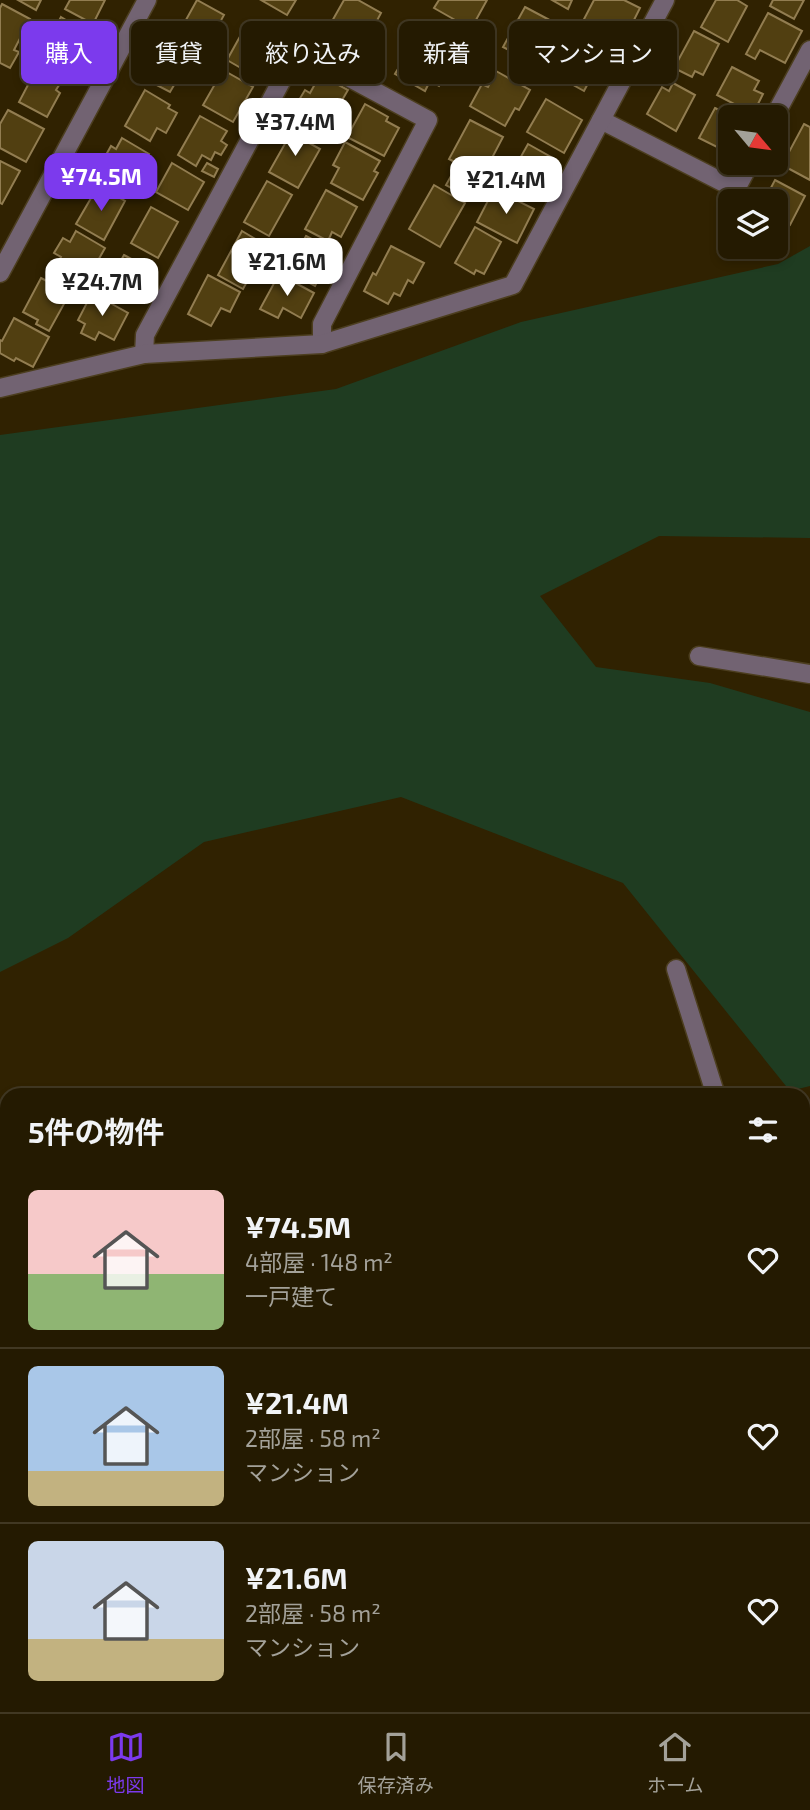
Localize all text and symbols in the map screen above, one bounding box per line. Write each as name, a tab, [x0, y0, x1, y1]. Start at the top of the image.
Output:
chip: 購入	[21, 21, 117, 84]
chip: 賃貸	[131, 21, 227, 84]
chip: 絞り込み	[241, 21, 385, 84]
chip: 新着	[399, 21, 495, 84]
chip: マンション	[509, 21, 677, 84]
pin: ¥37.4M	[238, 99, 352, 158]
north arrow	[718, 105, 788, 175]
map controls	[718, 105, 788, 259]
text: ¥37.4M	[255, 107, 335, 135]
pin: ¥74.5M	[44, 154, 158, 213]
pin: ¥21.4M	[449, 156, 563, 216]
text: ¥74.5M	[60, 162, 142, 190]
text: ¥21.4M	[466, 165, 546, 193]
button: layers	[718, 189, 788, 259]
pin: ¥21.6M	[230, 238, 344, 298]
text: ¥21.6M	[248, 247, 326, 275]
pin: ¥24.7M	[45, 258, 159, 318]
text: ¥24.7M	[61, 267, 143, 295]
icon: filters	[744, 1111, 782, 1149]
text: 5件の物件	[28, 1113, 165, 1149]
text: ¥74.5M	[245, 1208, 351, 1244]
icon: home	[84, 1218, 168, 1302]
icon: heart	[744, 1241, 782, 1279]
text: 4部屋 · 148 m²	[245, 1248, 393, 1276]
text: 一戸建て	[245, 1282, 337, 1310]
text: ¥21.4M	[245, 1384, 349, 1420]
icon: home	[84, 1394, 168, 1478]
icon: heart	[744, 1417, 782, 1455]
text: 2部屋 · 58 m²	[245, 1424, 381, 1452]
text: マンション	[245, 1458, 360, 1486]
text: ¥21.6M	[245, 1559, 348, 1595]
icon: home	[84, 1569, 168, 1653]
icon: heart	[744, 1592, 782, 1630]
text: 2部屋 · 58 m²	[245, 1599, 381, 1627]
text: マンション	[245, 1633, 360, 1661]
tab: 地図	[107, 1728, 145, 1797]
tab: 保存済み	[358, 1728, 434, 1797]
tab: ホーム	[647, 1728, 703, 1797]

